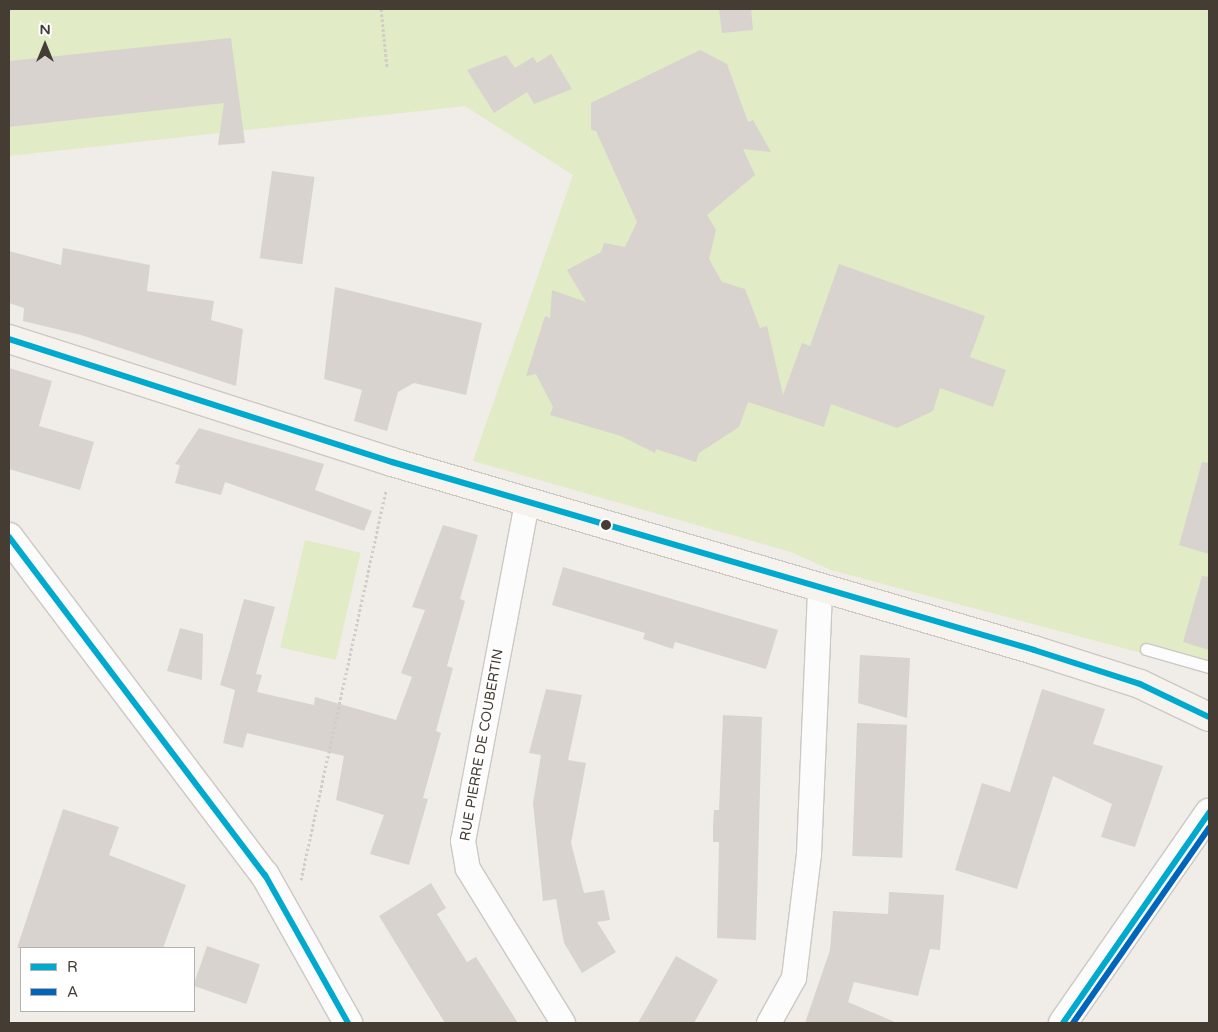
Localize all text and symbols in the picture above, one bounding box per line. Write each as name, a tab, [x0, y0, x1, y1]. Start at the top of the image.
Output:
north arrow	[20, 20, 70, 70]
text: N	[39, 21, 51, 38]
unlabelled marker	[601, 520, 611, 530]
street label: RUE PIERRE DE COUBERTIN	[457, 648, 507, 842]
legend	[20, 947, 195, 1012]
text: R	[67, 958, 78, 976]
text: A	[67, 983, 78, 1001]

